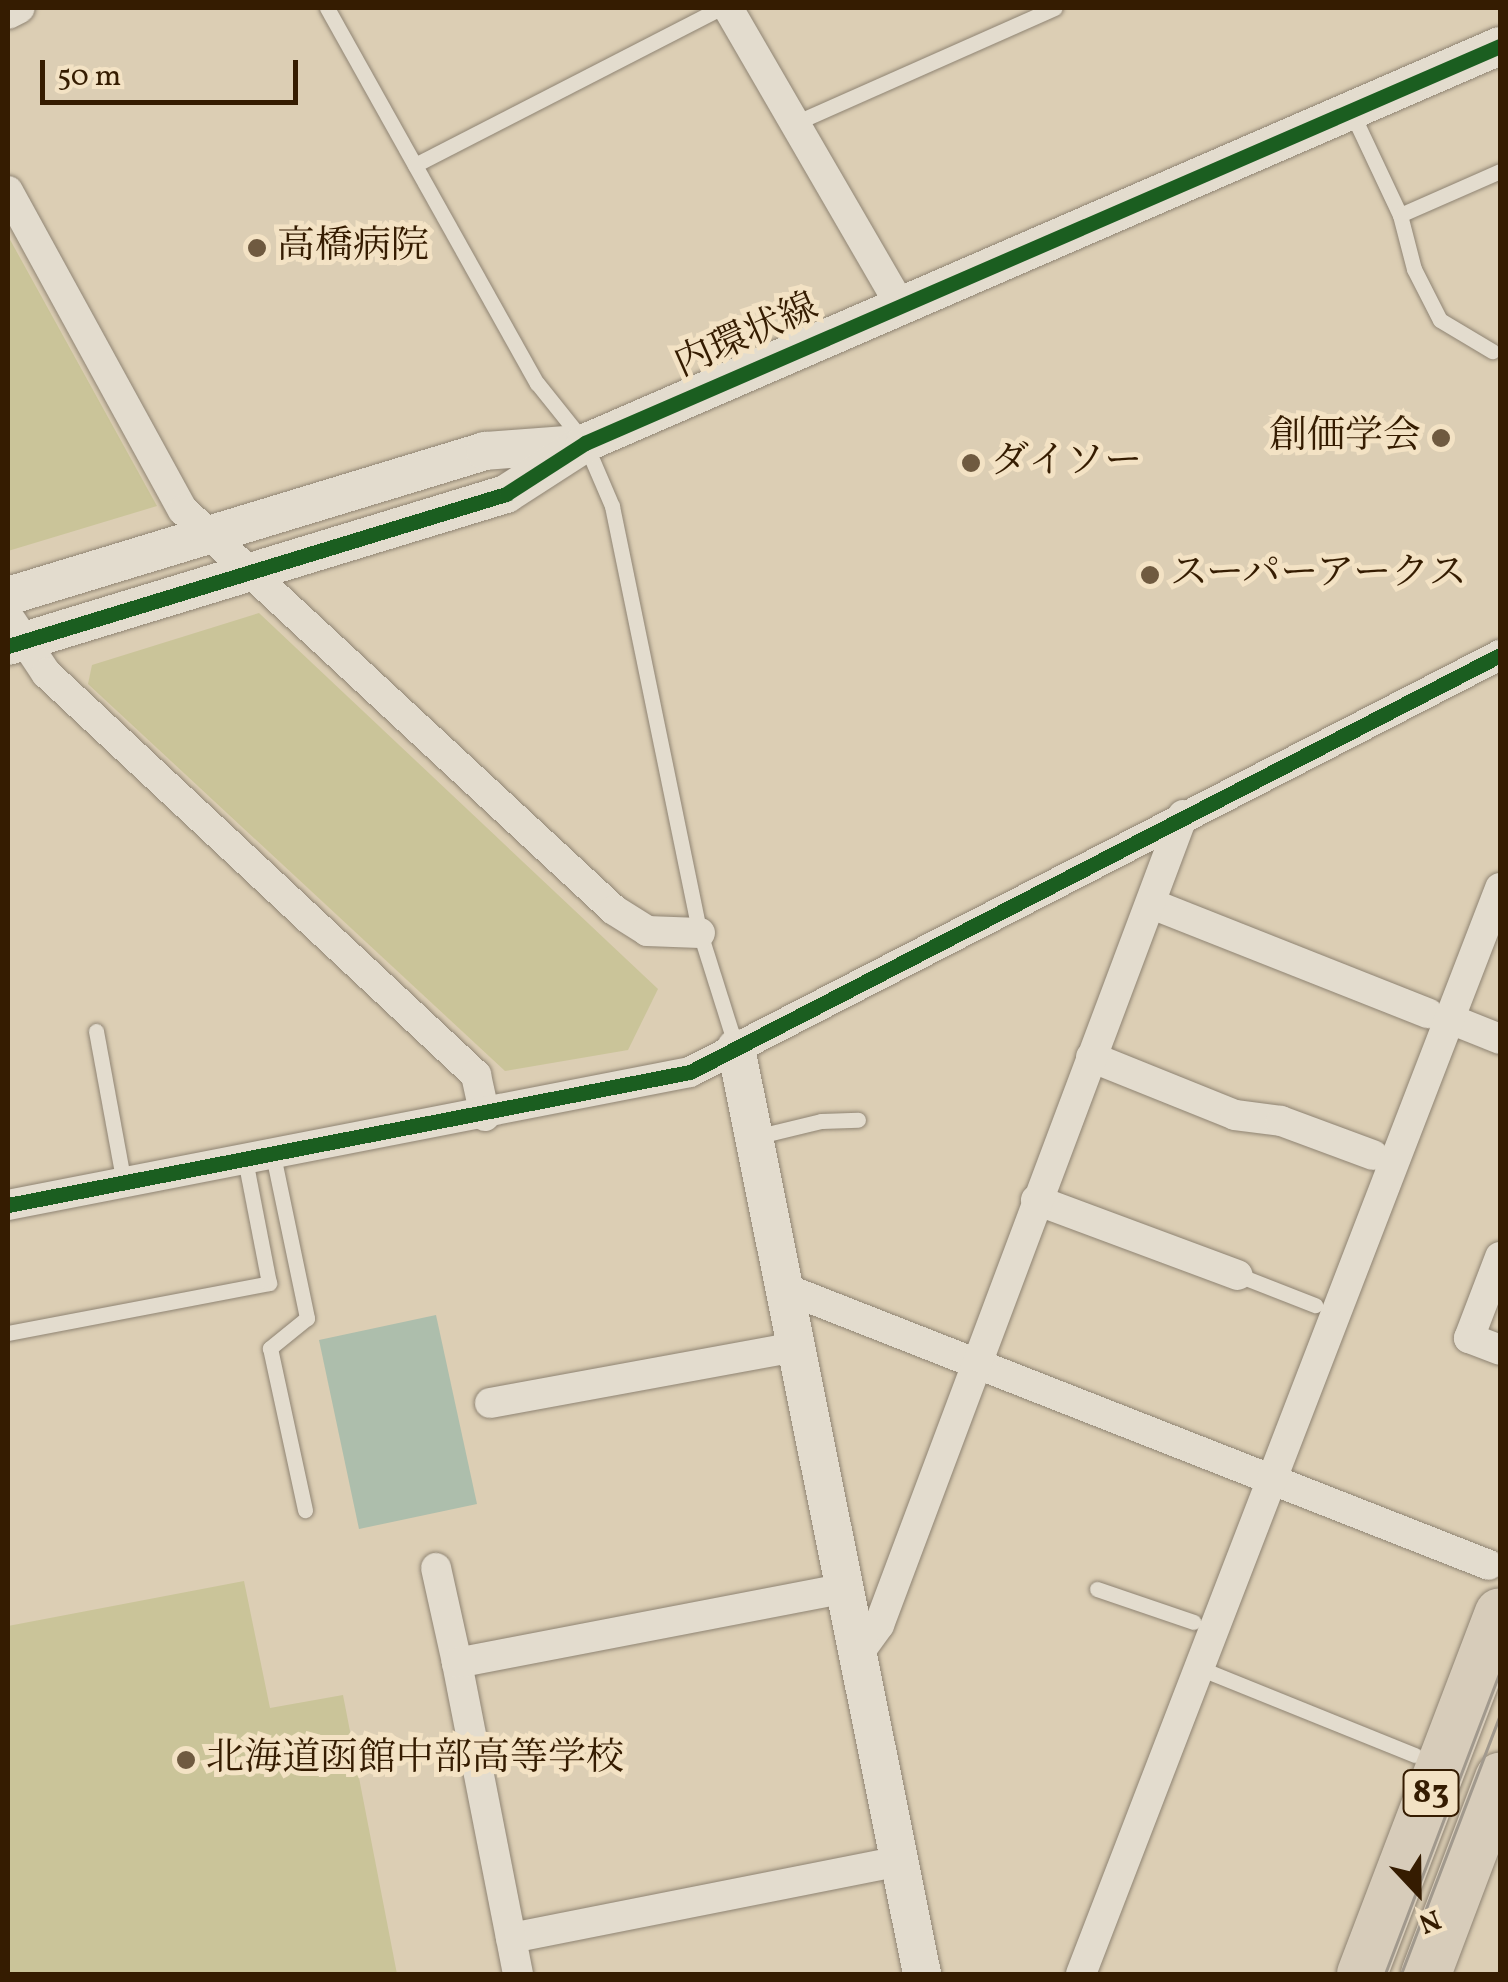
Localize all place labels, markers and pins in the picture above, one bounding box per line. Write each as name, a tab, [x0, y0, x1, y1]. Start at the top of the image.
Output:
place label: 高橋病院	[277, 225, 429, 271]
marker: 高橋病院	[246, 237, 268, 259]
place label: 創価学会	[1269, 415, 1421, 461]
marker: 創価学会	[1430, 427, 1452, 449]
place label: ダイソー	[991, 440, 1143, 486]
marker: ダイソー	[960, 452, 982, 474]
place label: スーパーアークス	[1170, 552, 1471, 598]
marker: スーパーアークス	[1139, 564, 1161, 586]
place label: 北海道函館中部高等学校	[206, 1737, 624, 1783]
marker: 北海道函館中部高等学校	[175, 1749, 197, 1771]

